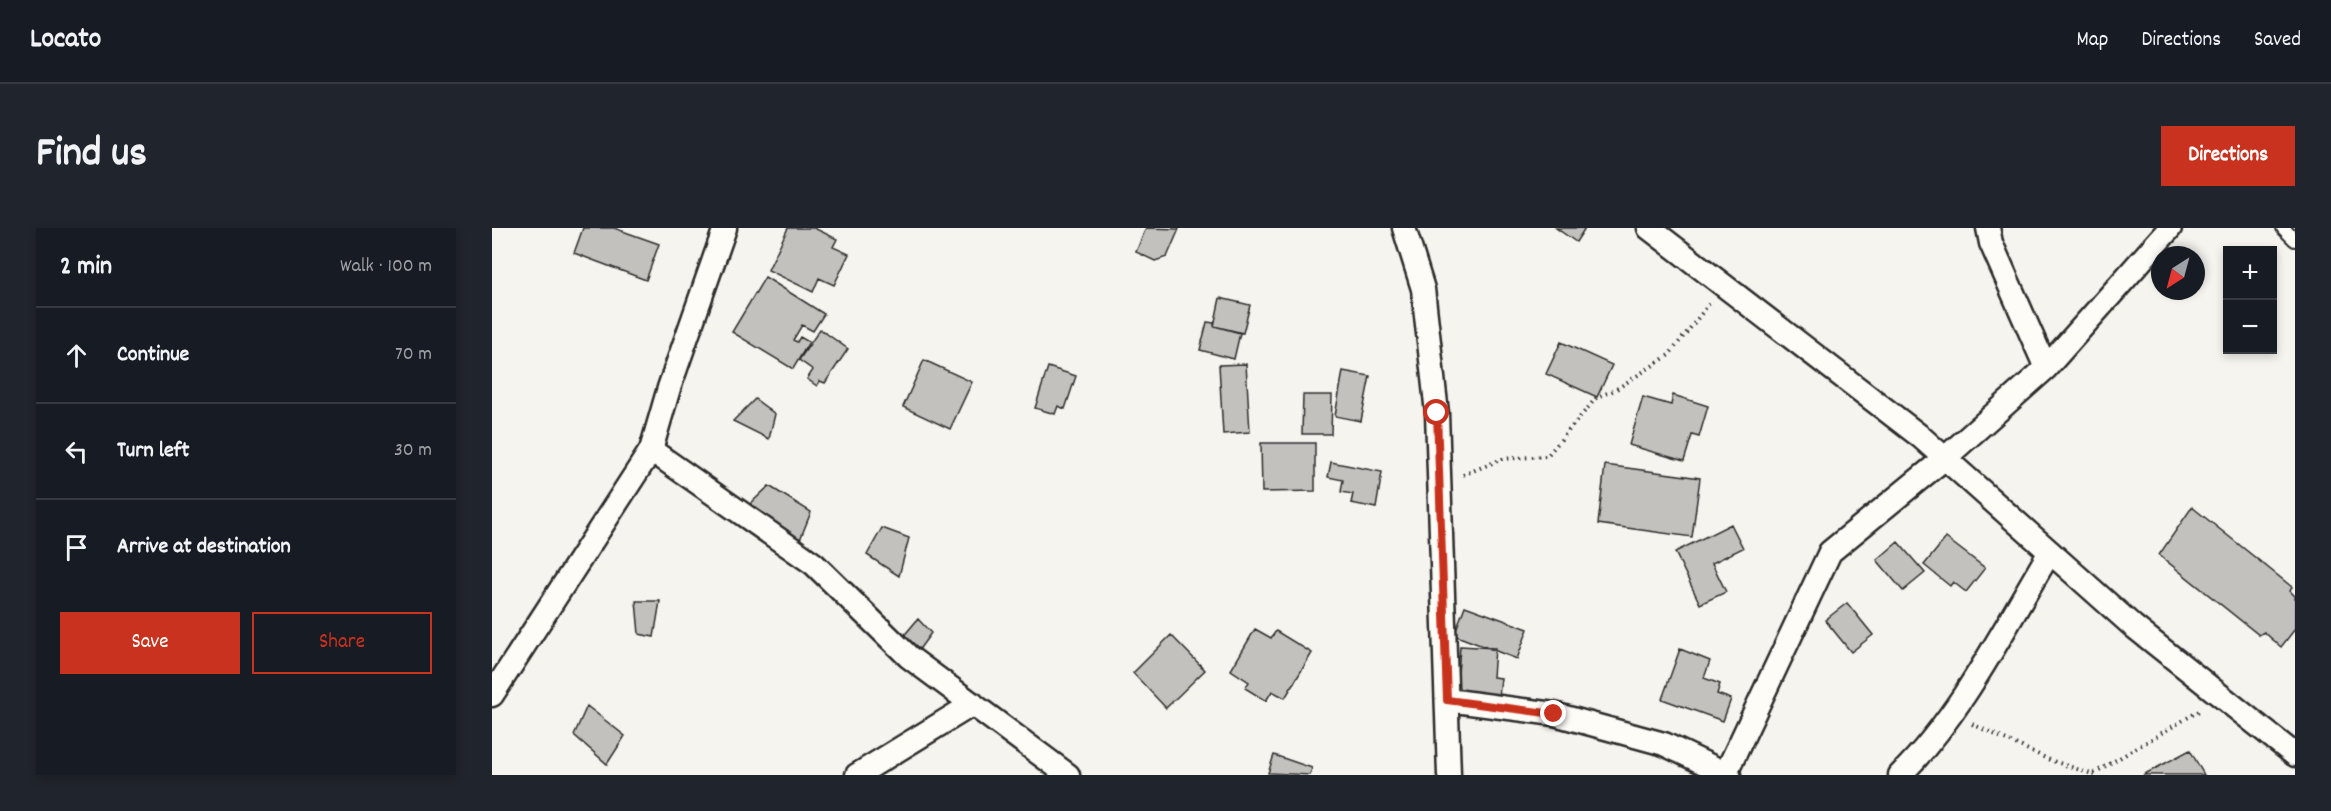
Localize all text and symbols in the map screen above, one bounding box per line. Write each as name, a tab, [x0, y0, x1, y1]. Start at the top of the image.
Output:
text: Locato	[30, 21, 101, 61]
text: Map	[2077, 26, 2108, 56]
text: Directions	[2141, 26, 2221, 56]
text: Saved	[2254, 26, 2301, 56]
text: Find us	[36, 126, 147, 186]
button: Directions	[2161, 126, 2295, 186]
north arrow	[2151, 246, 2205, 300]
map controls	[2223, 246, 2277, 354]
button: +	[2223, 246, 2277, 300]
text: 2 min	[60, 249, 112, 286]
text: Walk · 100 m	[340, 253, 432, 281]
button: −	[2223, 300, 2277, 354]
icon: ahead	[60, 339, 93, 372]
text: Continue	[117, 340, 189, 371]
text: 70 m	[395, 341, 432, 369]
route start	[1423, 399, 1449, 425]
icon: left	[60, 435, 93, 468]
text: Turn left	[117, 436, 189, 467]
text: 30 m	[394, 437, 432, 465]
icon: arrive	[60, 531, 93, 564]
text: Arrive at destination	[117, 532, 291, 563]
button: Save	[60, 612, 240, 674]
button: Share	[252, 612, 432, 674]
route end	[1540, 700, 1566, 726]

